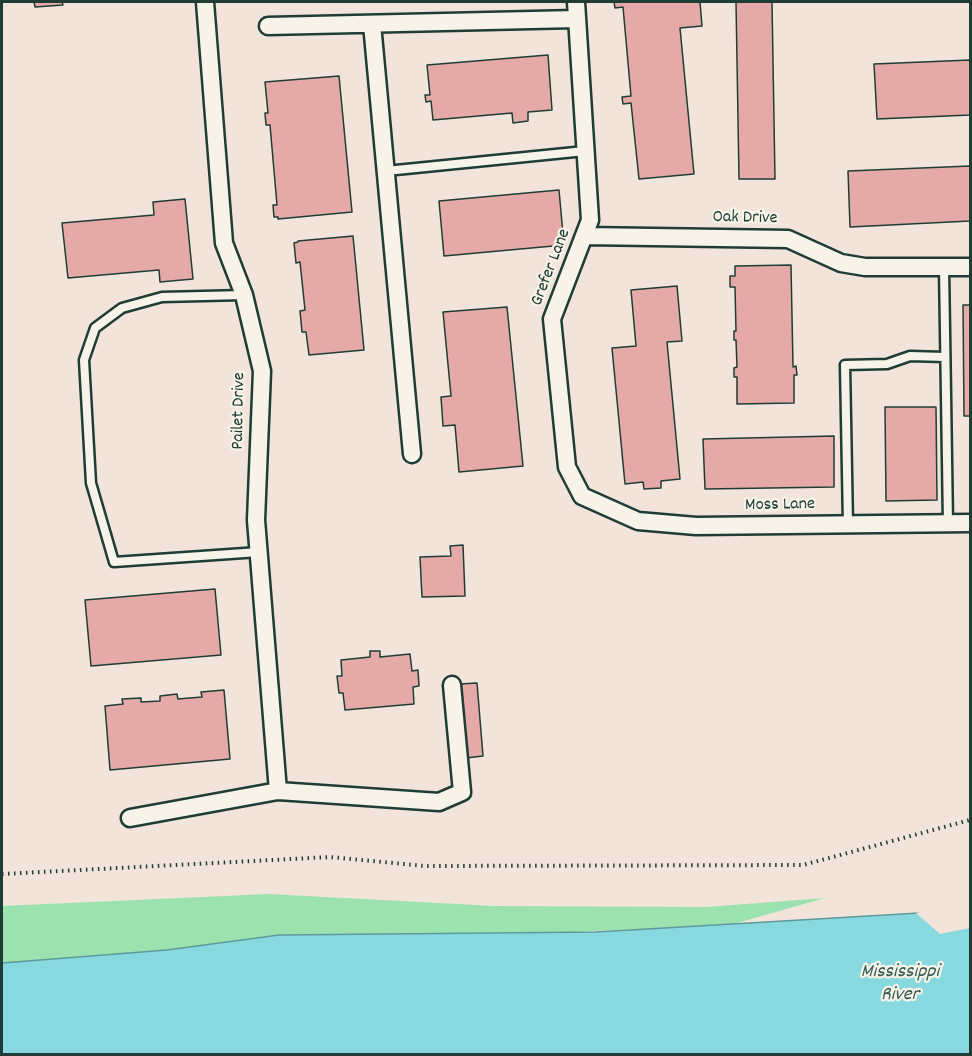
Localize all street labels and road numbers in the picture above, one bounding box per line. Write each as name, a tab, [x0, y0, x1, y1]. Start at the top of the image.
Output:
street label: Oak Drive	[712, 208, 778, 230]
street label: Grefer Lane	[527, 226, 577, 310]
street label: Pailet Drive	[229, 372, 251, 450]
street label: Moss Lane	[745, 495, 815, 517]

